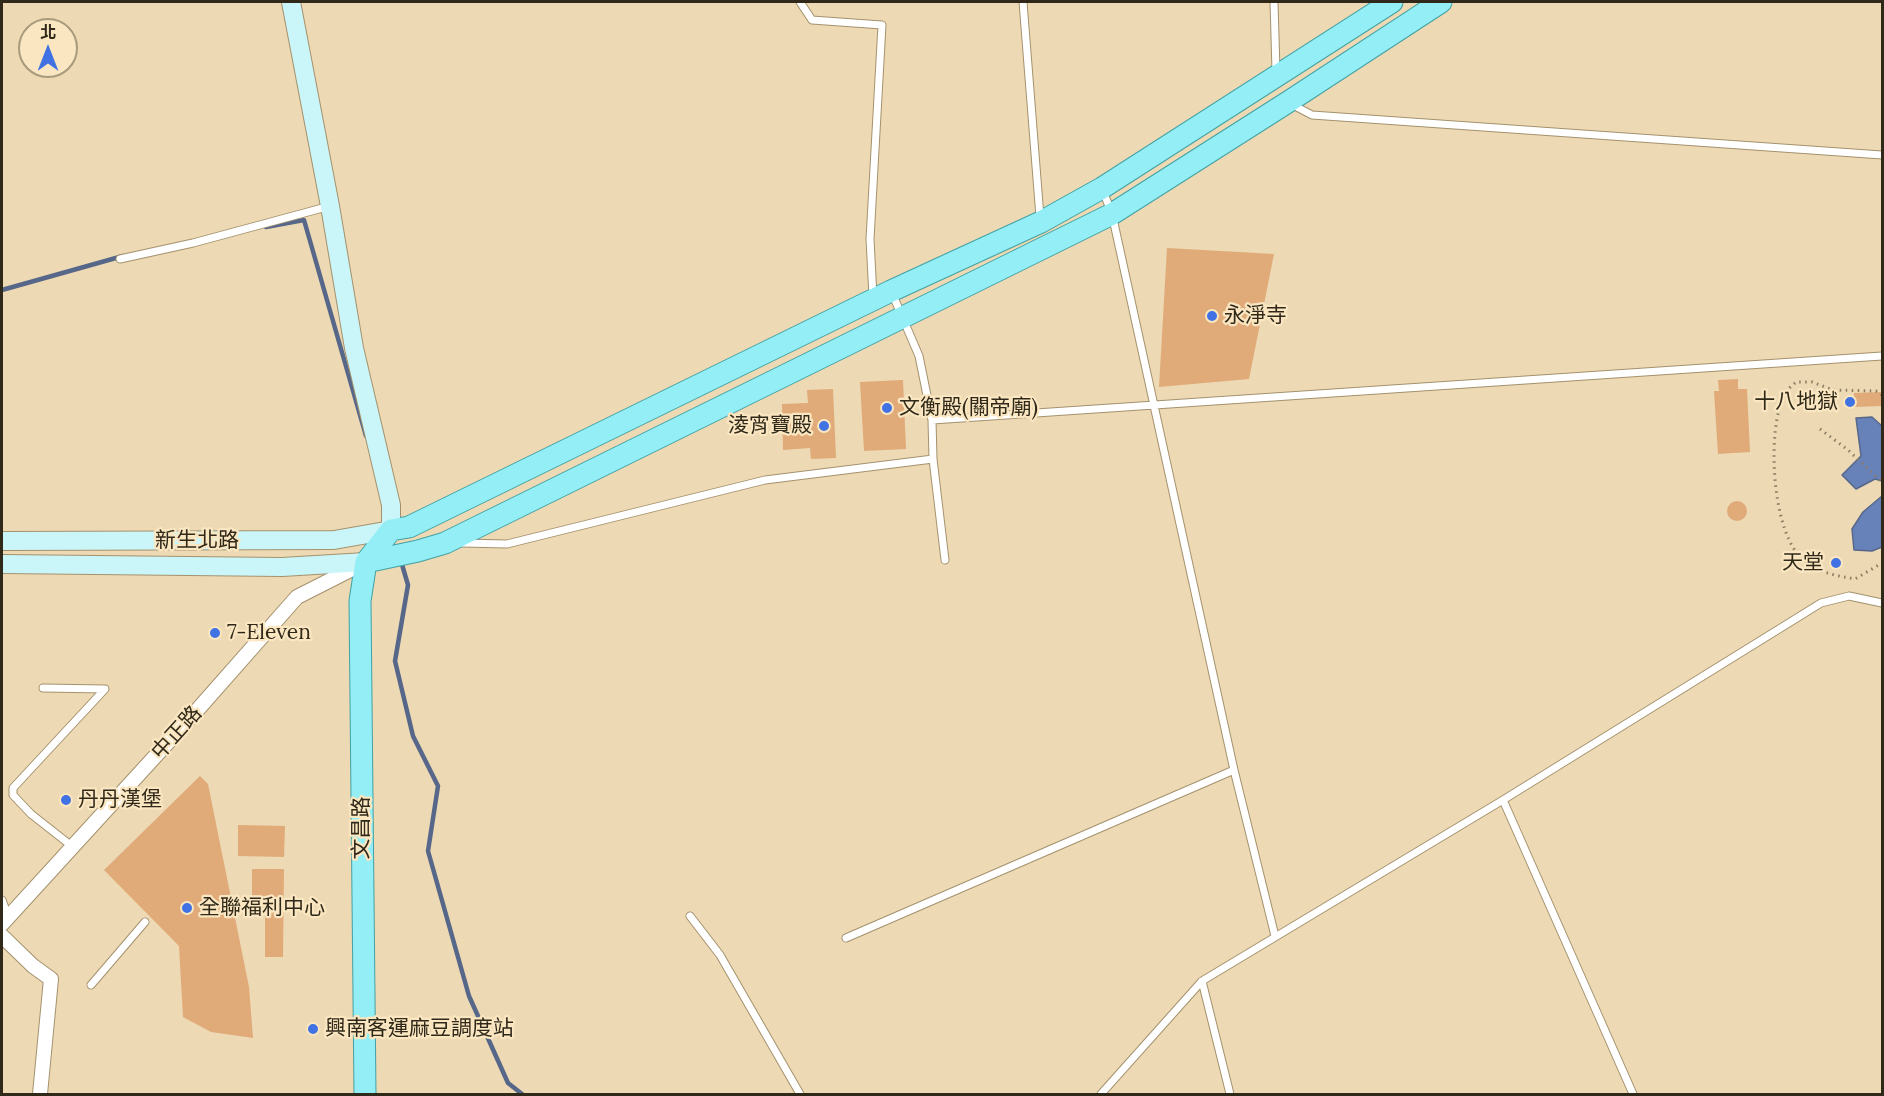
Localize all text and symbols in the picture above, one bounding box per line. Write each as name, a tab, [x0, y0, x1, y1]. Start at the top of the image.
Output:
north arrow	[18, 18, 78, 78]
text: 北	[40, 22, 56, 42]
place label: 永淨寺	[1224, 303, 1287, 329]
marker: 永淨寺	[1205, 309, 1219, 323]
place label: 十八地獄	[1754, 389, 1838, 415]
place label: 文衡殿(關帝廟)	[899, 395, 1038, 421]
marker: 十八地獄	[1843, 395, 1857, 409]
marker: 文衡殿(關帝廟)	[880, 401, 894, 415]
place label: 淩宵寶殿	[728, 413, 812, 439]
marker: 淩宵寶殿	[817, 419, 831, 433]
street label: 新生北路	[155, 528, 239, 554]
place label: 天堂	[1782, 550, 1824, 576]
marker: 天堂	[1829, 556, 1843, 570]
place label: 7-Eleven	[227, 620, 311, 646]
marker: 7-Eleven	[208, 626, 222, 640]
street label: 中正路	[147, 701, 207, 765]
place label: 丹丹漢堡	[78, 787, 162, 813]
marker: 丹丹漢堡	[59, 793, 73, 807]
street label: 文昌路	[349, 797, 375, 859]
place label: 全聯福利中心	[199, 895, 325, 921]
marker: 全聯福利中心	[180, 901, 194, 915]
place label: 興南客運麻豆調度站	[325, 1016, 514, 1042]
marker: 興南客運麻豆調度站	[306, 1022, 320, 1036]

